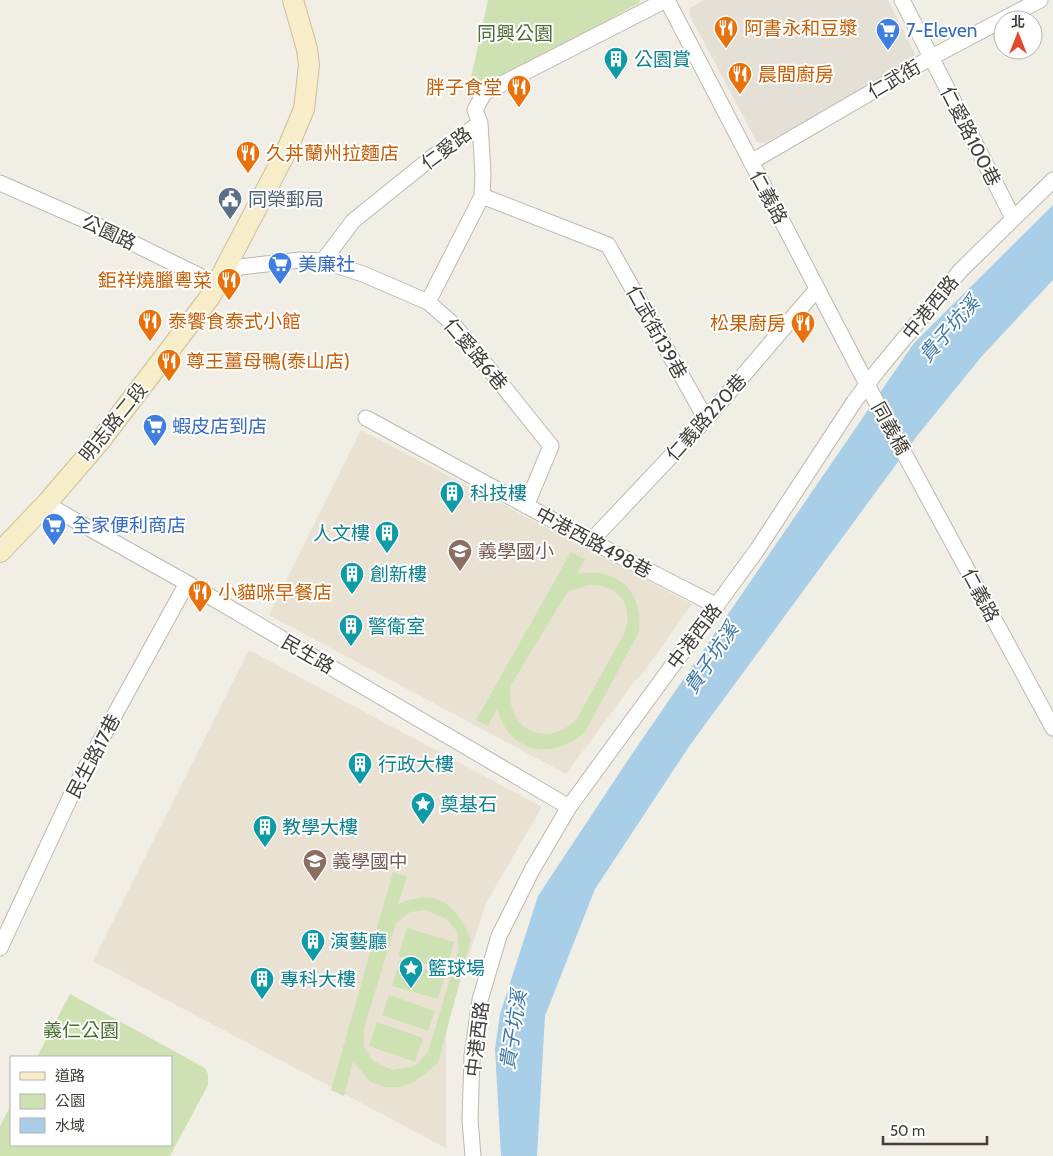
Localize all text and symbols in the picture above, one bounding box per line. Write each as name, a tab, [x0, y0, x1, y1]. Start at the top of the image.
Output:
north arrow	[993, 10, 1043, 60]
text: 北	[1011, 13, 1025, 31]
restaurant icon: 阿書永和豆漿	[713, 15, 739, 49]
place label: 阿書永和豆漿	[744, 17, 858, 40]
supermarket icon: 7-Eleven	[875, 17, 901, 51]
place label: 7-Eleven	[906, 19, 977, 42]
park label: 同興公園	[477, 22, 553, 45]
building icon: 公園賞	[603, 46, 629, 80]
place label: 公園賞	[634, 48, 691, 71]
street label: 仁武街	[864, 55, 925, 104]
restaurant icon: 晨間廚房	[727, 61, 753, 95]
place label: 晨間廚房	[758, 63, 834, 86]
restaurant icon: 胖子食堂	[506, 74, 532, 108]
place label: 胖子食堂	[426, 76, 502, 99]
street label: 仁愛路100巷	[936, 83, 1005, 190]
street label: 仁愛路	[417, 122, 476, 175]
restaurant icon: 久丼蘭州拉麵店	[235, 140, 261, 174]
place label: 久丼蘭州拉麵店	[266, 142, 399, 165]
street label: 仁義路	[745, 167, 792, 228]
public building icon: 同榮郵局	[217, 186, 243, 220]
place label: 同榮郵局	[248, 188, 324, 211]
street label: 公園路	[78, 210, 139, 255]
supermarket icon: 美廉社	[267, 251, 293, 285]
place label: 美廉社	[298, 253, 355, 276]
restaurant icon: 鉅祥燒臘粵菜	[216, 267, 242, 301]
place label: 鉅祥燒臘粵菜	[98, 269, 212, 292]
street label: 中港西路	[898, 271, 963, 344]
street label: 仁武街139巷	[621, 282, 692, 383]
water label: 貴子坑溪	[914, 289, 986, 367]
restaurant icon: 泰饗食泰式小館	[137, 308, 163, 342]
place label: 泰饗食泰式小館	[168, 310, 301, 333]
restaurant icon: 松果廚房	[790, 310, 816, 344]
place label: 松果廚房	[710, 312, 786, 335]
street label: 仁愛路6巷	[439, 314, 512, 395]
restaurant icon: 尊王薑母鴨(泰山店)	[156, 348, 182, 382]
place label: 尊王薑母鴨(泰山店)	[186, 350, 350, 373]
street label: 仁義路220巷	[661, 369, 751, 466]
street label: 明志路二段	[75, 378, 152, 466]
street label: 同義橋	[867, 398, 914, 459]
supermarket icon: 蝦皮店到店	[142, 413, 168, 447]
place label: 蝦皮店到店	[172, 415, 267, 438]
building icon: 科技樓	[439, 480, 465, 514]
place label: 科技樓	[470, 482, 527, 505]
street label: 中港西路498巷	[532, 502, 656, 583]
supermarket icon: 全家便利商店	[41, 512, 67, 546]
place label: 全家便利商店	[72, 514, 186, 537]
building icon: 人文樓	[374, 520, 400, 554]
place label: 人文樓	[313, 522, 370, 545]
school or university icon: 義學國小	[447, 538, 473, 572]
place label: 義學國小	[478, 540, 554, 563]
building icon: 創新樓	[339, 561, 365, 595]
place label: 創新樓	[370, 563, 427, 586]
street label: 仁義路	[957, 565, 1004, 626]
restaurant icon: 小貓咪早餐店	[187, 579, 213, 613]
place label: 小貓咪早餐店	[218, 581, 332, 604]
street label: 中港西路	[662, 599, 726, 674]
building icon: 警衛室	[338, 613, 364, 647]
place label: 警衛室	[368, 615, 425, 638]
water label: 貴子坑溪	[679, 616, 745, 698]
street label: 民生路	[277, 630, 338, 679]
street label: 民生路17巷	[62, 710, 125, 802]
building icon: 行政大樓	[347, 751, 373, 785]
place label: 行政大樓	[378, 753, 454, 776]
place icon: 奠基石	[410, 791, 436, 825]
place label: 奠基石	[440, 793, 497, 816]
building icon: 教學大樓	[252, 814, 278, 848]
place label: 教學大樓	[282, 816, 358, 839]
school or university icon: 義學國中	[302, 848, 328, 882]
place label: 義學國中	[332, 850, 408, 873]
building icon: 演藝廳	[300, 928, 326, 962]
place label: 演藝廳	[330, 930, 387, 953]
place icon: 籃球場	[398, 955, 424, 989]
place label: 籃球場	[428, 957, 485, 980]
building icon: 專科大樓	[249, 966, 275, 1000]
place label: 專科大樓	[280, 968, 356, 991]
water label: 貴子坑溪	[495, 986, 532, 1071]
street label: 中港西路	[461, 1000, 494, 1078]
park label: 義仁公園	[43, 1019, 119, 1042]
legend	[10, 1056, 172, 1146]
text: 道路	[55, 1067, 85, 1085]
text: 公園	[55, 1092, 85, 1110]
scale bar	[883, 1114, 987, 1146]
text: 水域	[55, 1117, 85, 1135]
text: 50 m	[890, 1122, 925, 1140]

